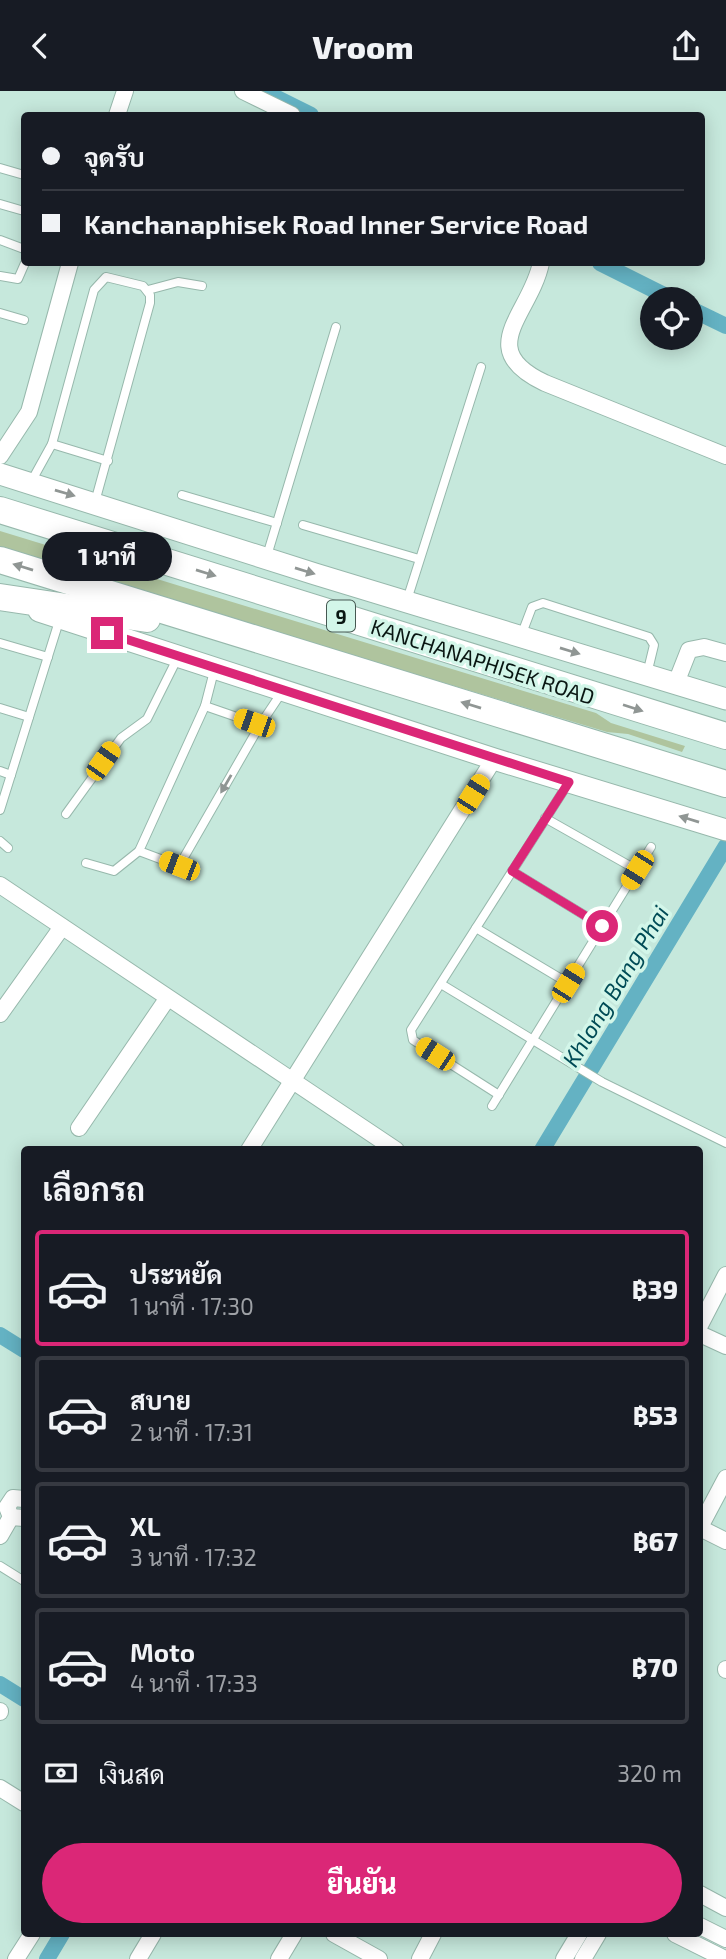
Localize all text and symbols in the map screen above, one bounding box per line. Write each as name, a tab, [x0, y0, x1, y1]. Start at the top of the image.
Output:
icon: back	[21, 27, 59, 65]
text: Vroom	[313, 27, 413, 65]
icon: share	[667, 27, 705, 65]
text: จุดรับ	[84, 141, 145, 172]
text: Kanchanaphisek Road Inner Service Road	[84, 208, 588, 239]
map controls	[640, 287, 703, 350]
button: locate	[640, 287, 703, 350]
one-way arrow	[55, 488, 77, 499]
callout: 1 นาที	[42, 531, 172, 581]
text: 1 นาที	[78, 542, 136, 570]
one-way arrow	[12, 561, 33, 571]
one-way arrow	[295, 567, 316, 577]
one-way arrow	[195, 568, 216, 579]
road number: 9	[327, 601, 355, 631]
street label: KANCHANAPHISEK ROAD	[368, 613, 598, 709]
route end	[91, 617, 123, 649]
one-way arrow	[559, 647, 580, 657]
one-way arrow	[460, 699, 481, 710]
one-way arrow	[623, 703, 644, 714]
car	[231, 706, 278, 740]
car	[83, 738, 124, 784]
car	[453, 771, 494, 817]
one-way arrow	[220, 774, 232, 794]
one-way arrow	[678, 813, 699, 823]
car	[617, 847, 658, 893]
car	[156, 849, 203, 883]
water label: Khlong Bang Phai	[556, 900, 674, 1072]
route start	[586, 910, 618, 942]
car	[548, 960, 589, 1006]
car	[412, 1034, 459, 1074]
text: เลือกรถ	[42, 1169, 145, 1207]
icon: car	[46, 1257, 109, 1320]
text: ประหยัด	[130, 1258, 223, 1289]
text: ฿39	[632, 1273, 678, 1304]
text: 1 นาที · 17:30	[130, 1292, 254, 1320]
icon: car	[46, 1383, 109, 1446]
text: สบาย	[130, 1384, 191, 1415]
text: ฿53	[633, 1399, 678, 1430]
text: 2 นาที · 17:31	[130, 1418, 253, 1446]
icon: car	[46, 1509, 109, 1572]
text: XL	[130, 1510, 161, 1541]
text: ฿67	[633, 1525, 678, 1556]
text: 3 นาที · 17:32	[130, 1543, 257, 1571]
icon: car	[46, 1635, 109, 1698]
text: Moto	[130, 1636, 195, 1667]
text: ฿70	[631, 1651, 678, 1682]
text: 4 นาที · 17:33	[130, 1669, 258, 1697]
icon: cash	[42, 1754, 80, 1792]
text: เงินสด	[98, 1758, 165, 1789]
text: 320 m	[617, 1759, 682, 1787]
button: ยืนยัน	[42, 1843, 682, 1923]

